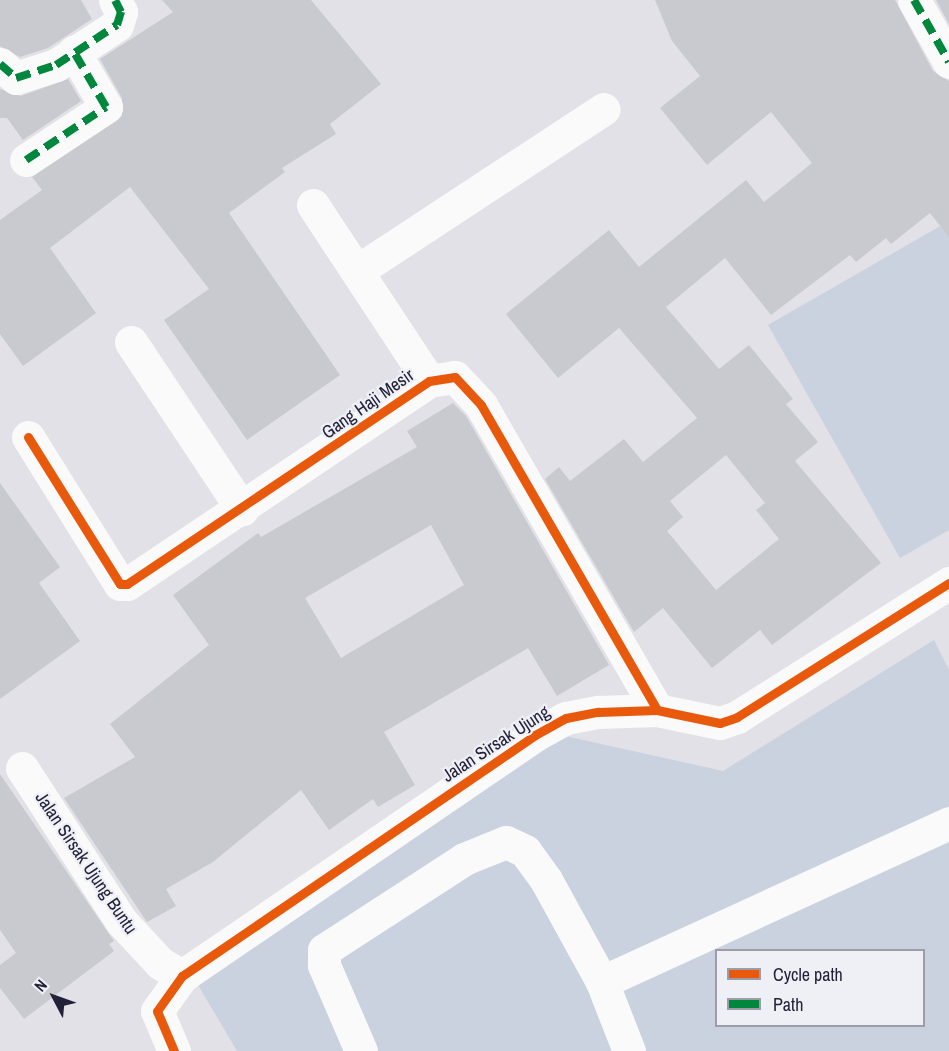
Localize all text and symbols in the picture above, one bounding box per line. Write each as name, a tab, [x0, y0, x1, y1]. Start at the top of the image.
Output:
street label: Gang Haji Mesir	[318, 364, 418, 444]
street label: Jalan Sirsak Ujung	[438, 701, 554, 787]
street label: Jalan Sirsak Ujung Buntu	[30, 788, 142, 938]
legend	[715, 949, 925, 1027]
text: Cycle path	[773, 962, 843, 987]
north arrow	[24, 967, 84, 1027]
text: N	[29, 974, 52, 996]
text: Path	[773, 992, 803, 1017]

